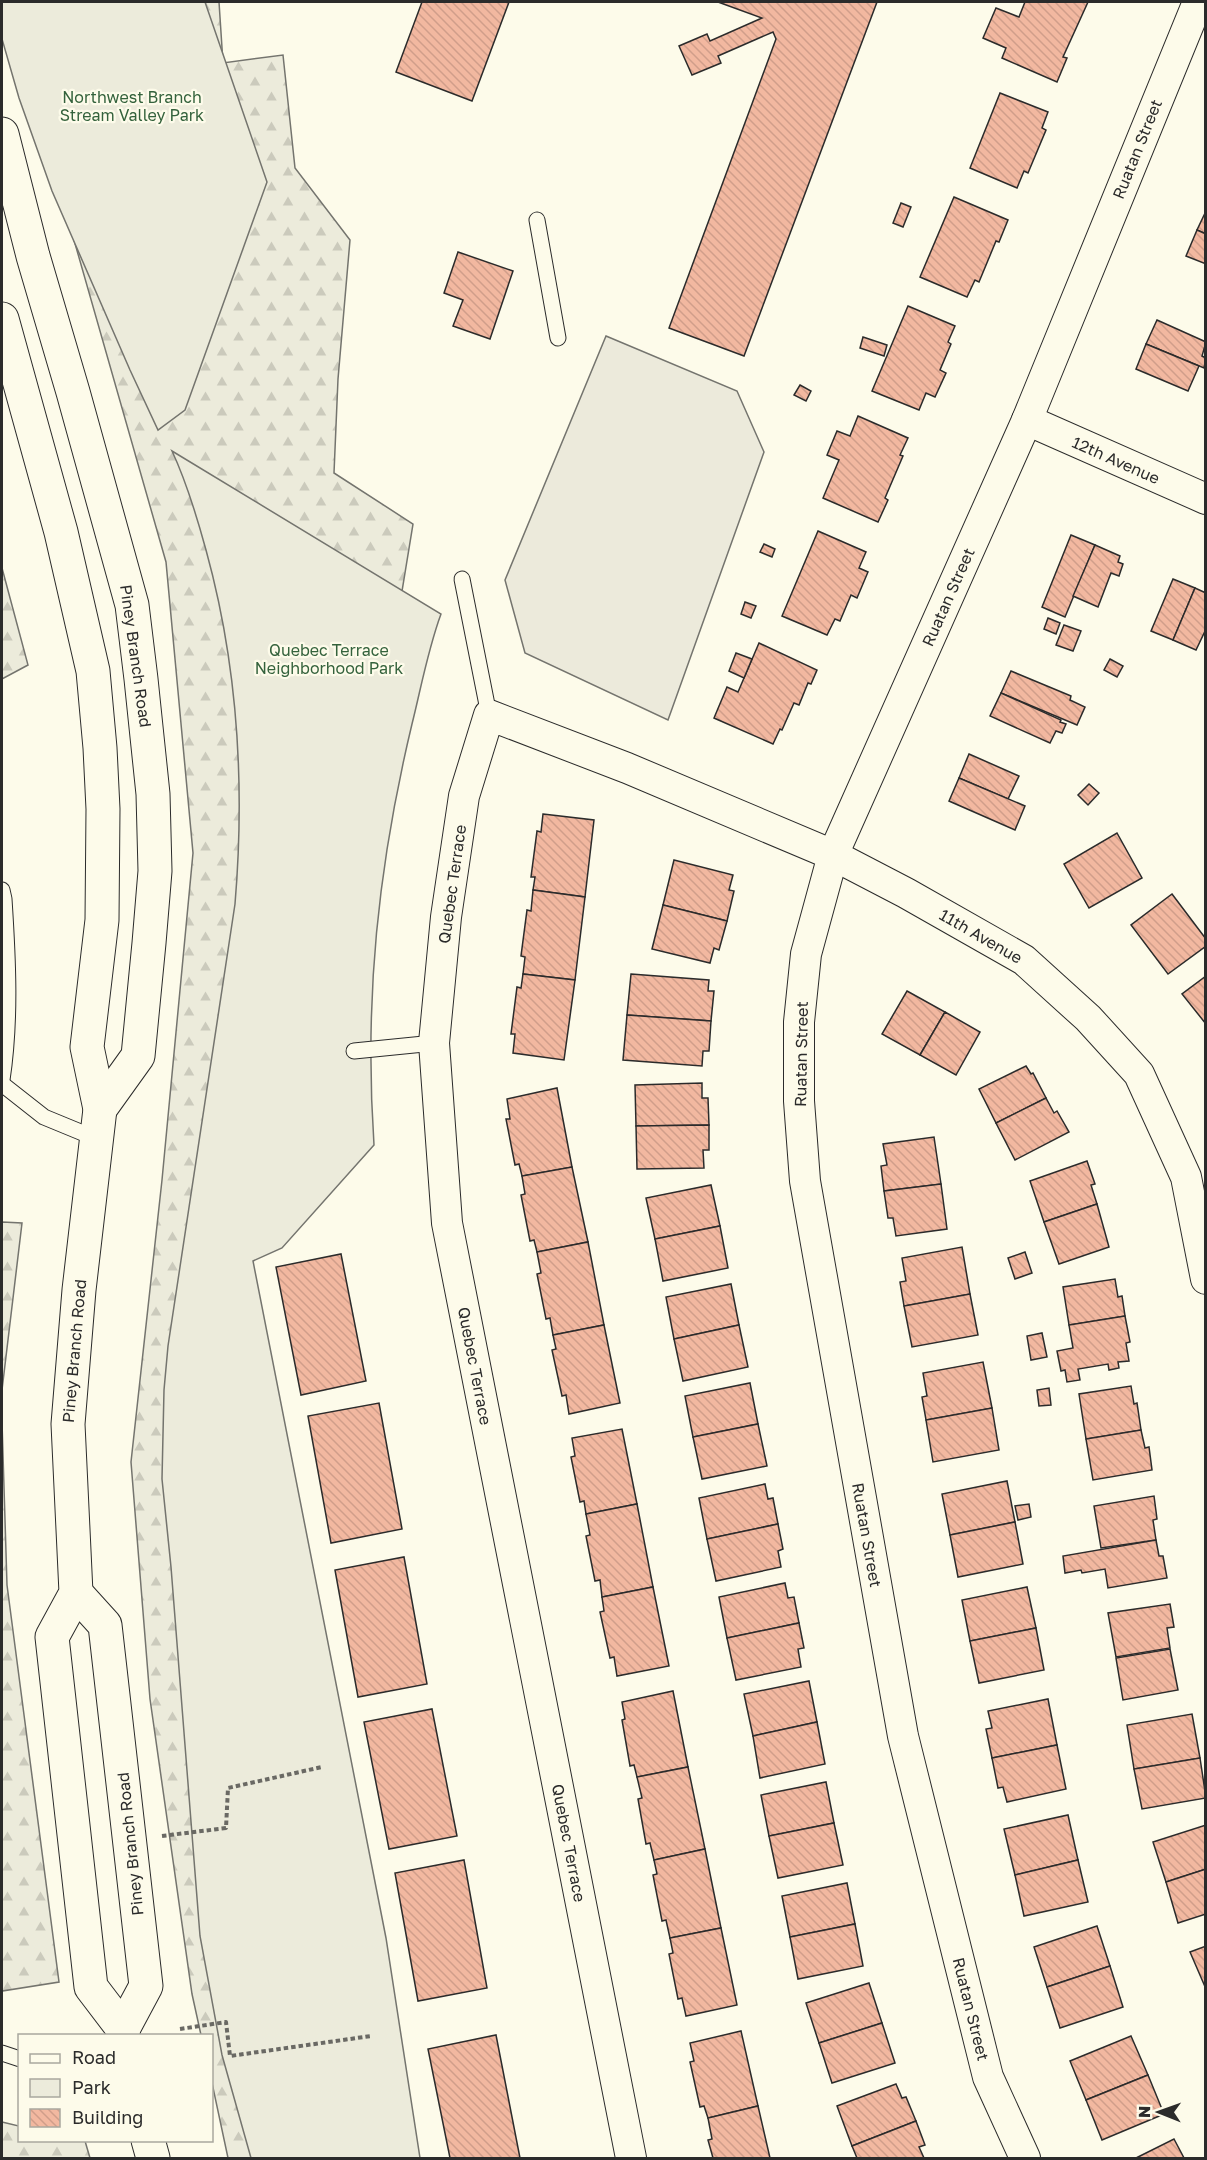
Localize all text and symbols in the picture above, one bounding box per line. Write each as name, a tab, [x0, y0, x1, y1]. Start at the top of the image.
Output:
park label: Northwest Branch Stream Valley Park	[60, 87, 204, 125]
street label: Ruatan Street	[1108, 96, 1166, 202]
street label: 12th Avenue	[1069, 432, 1163, 488]
street label: Ruatan Street	[917, 545, 979, 649]
street label: Piney Branch Road	[116, 583, 156, 729]
park label: Quebec Terrace Neighborhood Park	[255, 640, 403, 678]
street label: Quebec Terrace	[434, 823, 470, 945]
street label: 11th Avenue	[936, 904, 1026, 968]
street label: Ruatan Street	[790, 1001, 812, 1107]
street label: Piney Branch Road	[58, 1278, 90, 1424]
street label: Quebec Terrace	[454, 1305, 496, 1427]
street label: Ruatan Street	[848, 1481, 886, 1589]
street label: Piney Branch Road	[113, 1771, 147, 1917]
street label: Quebec Terrace	[548, 1782, 590, 1904]
street label: Ruatan Street	[949, 1955, 993, 2063]
legend	[18, 2034, 213, 2142]
text: Road	[72, 2046, 116, 2068]
text: Park	[72, 2076, 111, 2098]
north arrow	[1129, 2082, 1189, 2142]
text: N	[1134, 2105, 1154, 2118]
text: Building	[72, 2106, 143, 2128]

